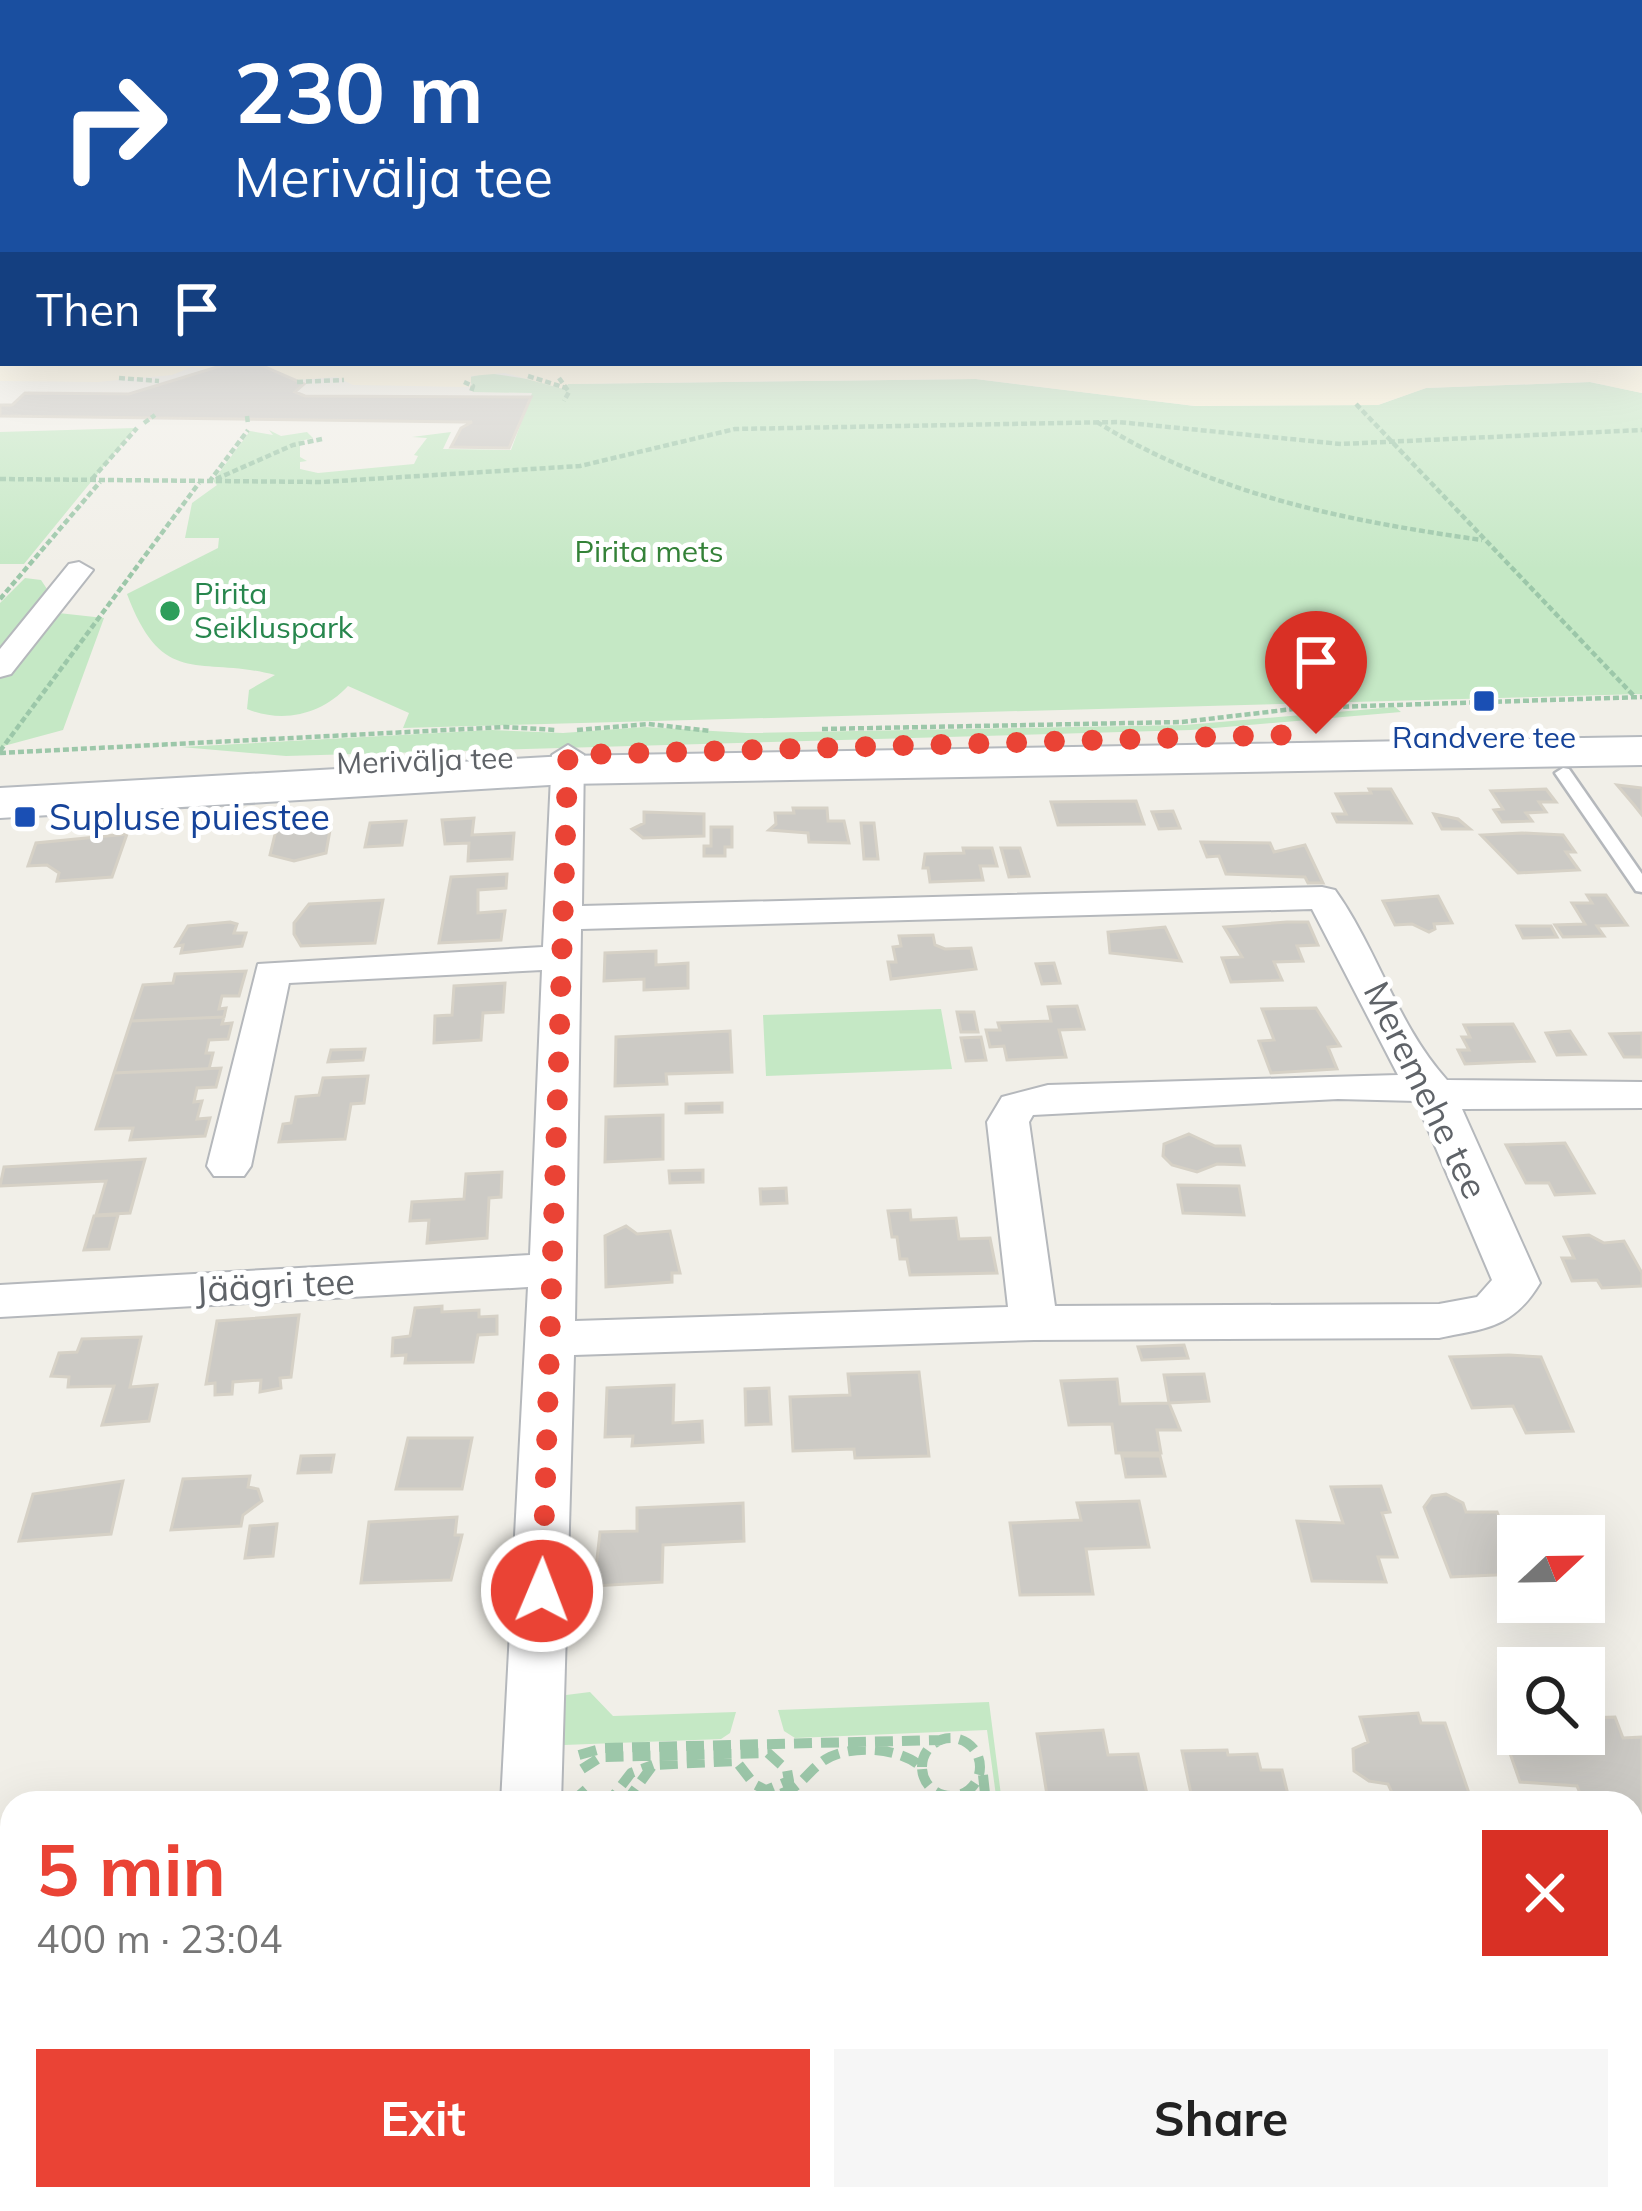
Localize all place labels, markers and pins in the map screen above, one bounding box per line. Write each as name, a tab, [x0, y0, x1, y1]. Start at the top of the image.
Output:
place label: Pirita Seikluspark	[194, 574, 354, 646]
marker: Pirita Seikluspark	[157, 598, 183, 624]
pin	[1265, 611, 1367, 734]
marker: Randvere tee	[1471, 688, 1497, 714]
place label: Randvere tee	[1392, 718, 1576, 756]
place label: Supluse puiestee	[49, 794, 330, 839]
marker: Supluse puiestee	[12, 804, 38, 830]

